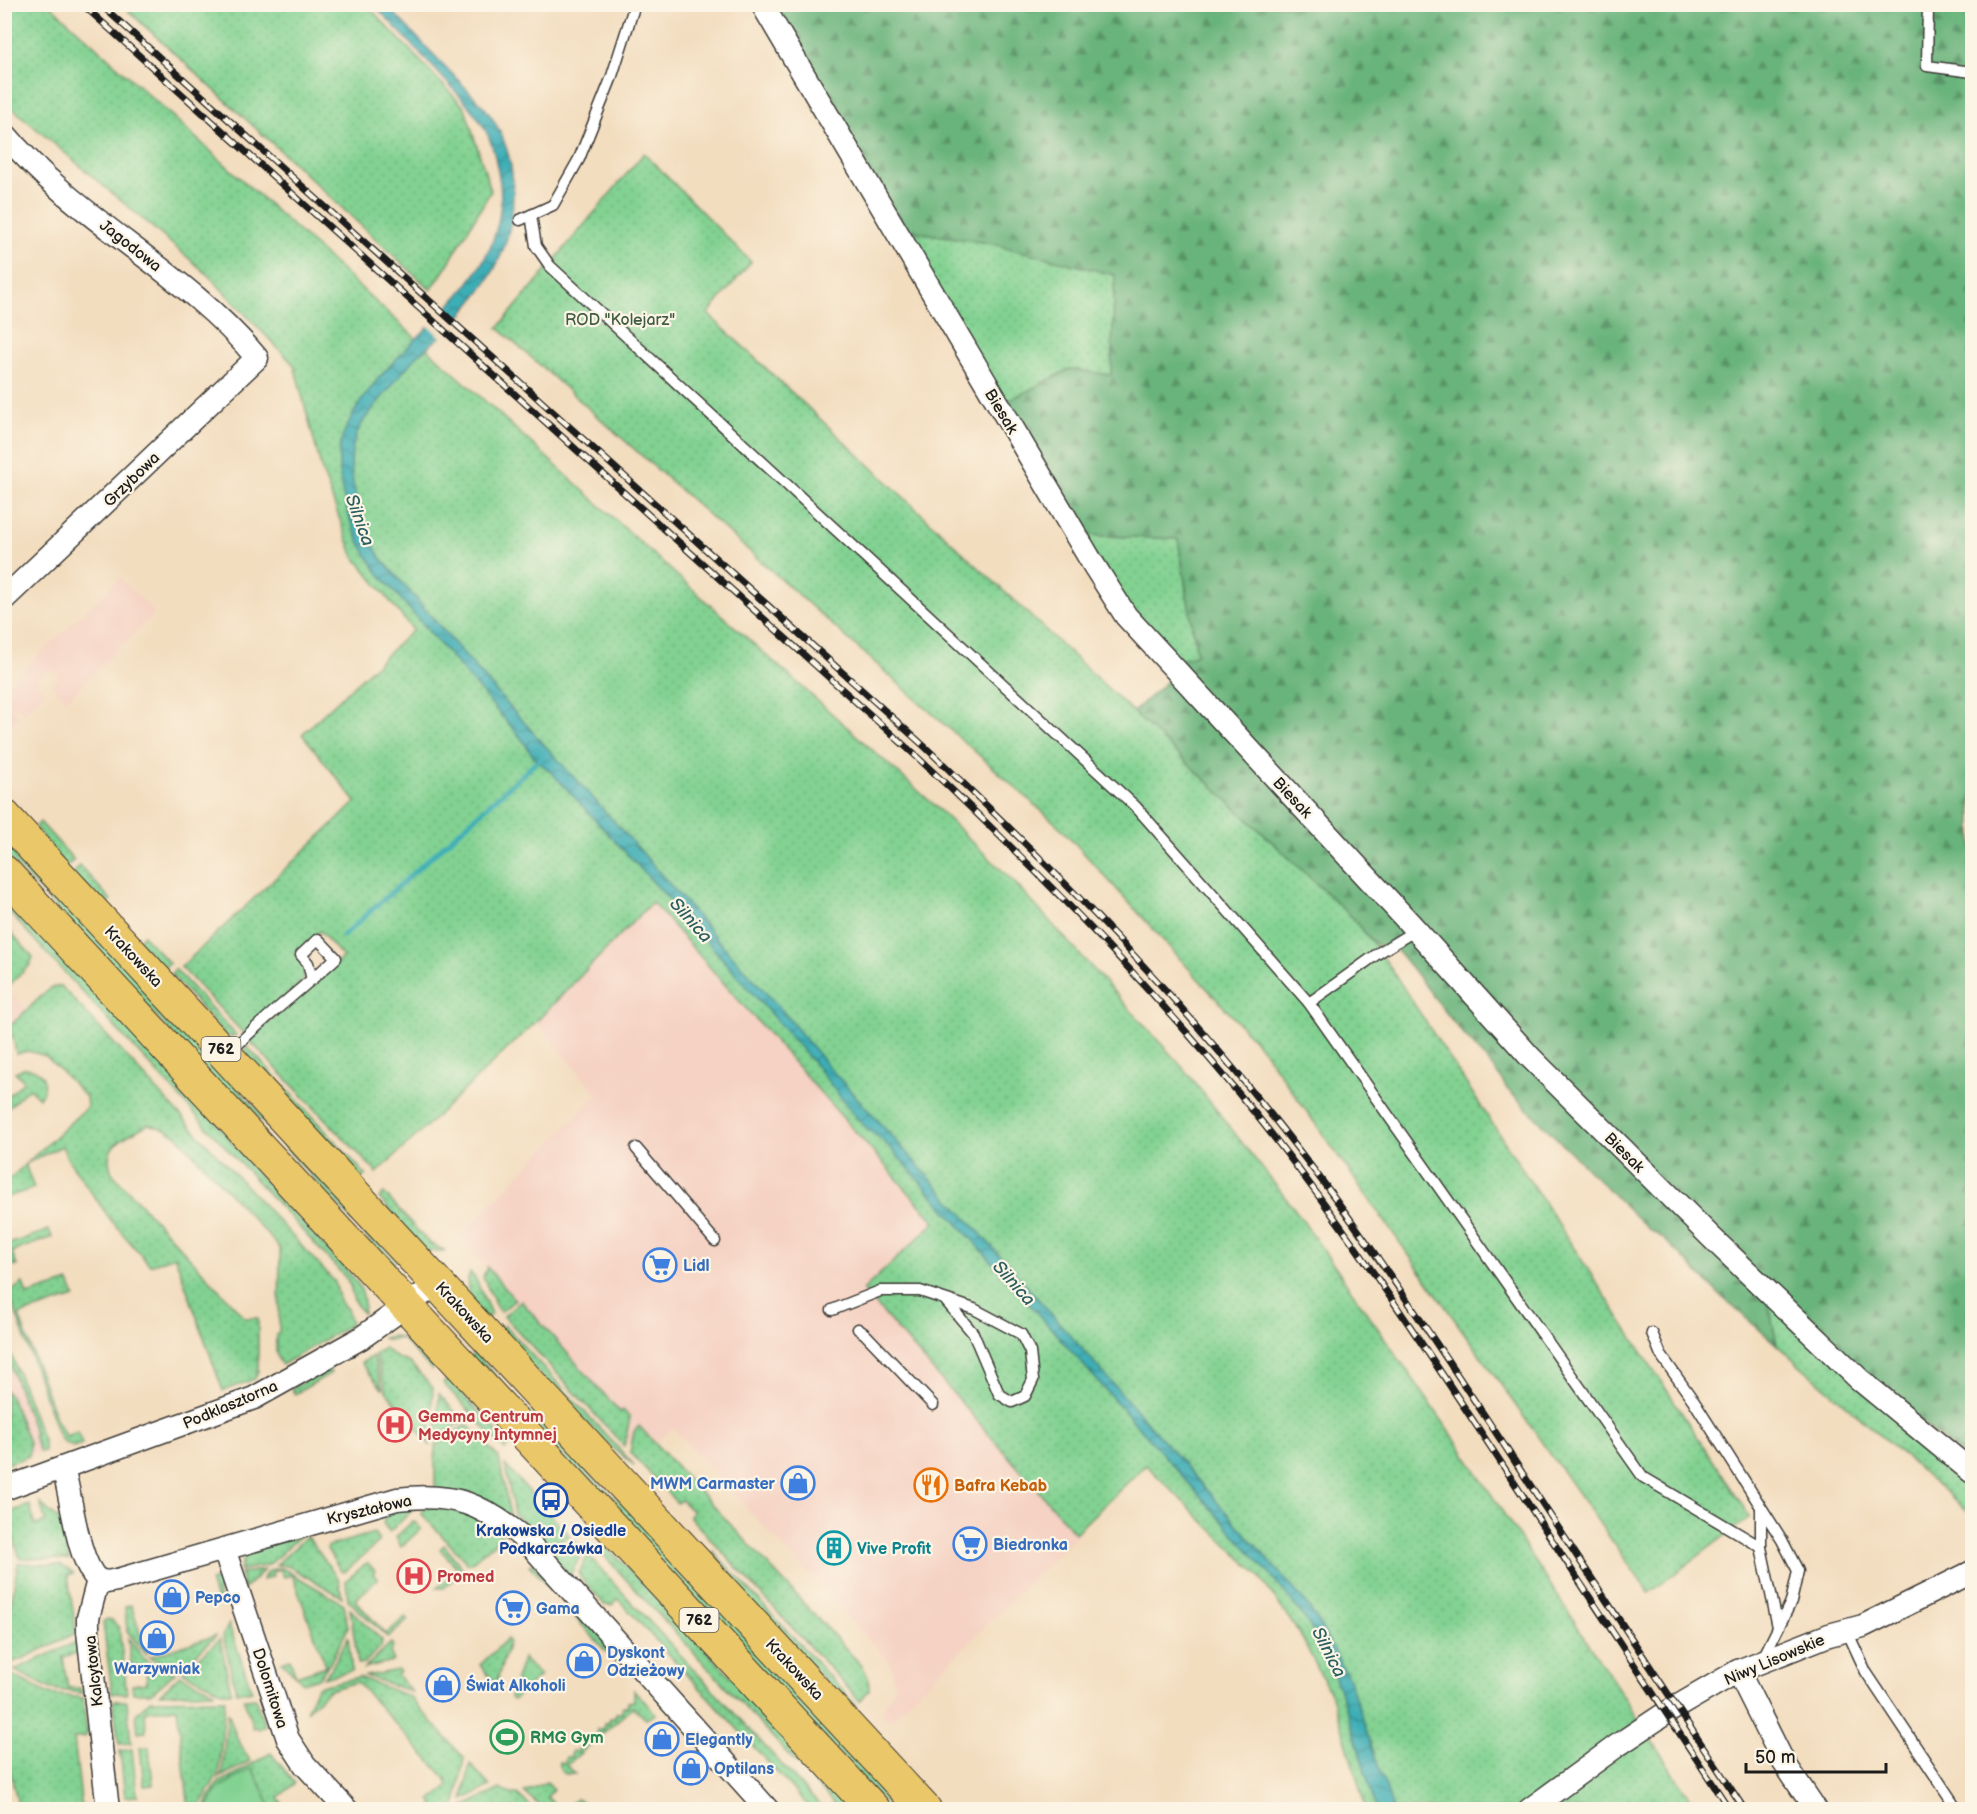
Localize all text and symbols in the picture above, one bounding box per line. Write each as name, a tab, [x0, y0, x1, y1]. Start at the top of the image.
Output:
street label: Jagodowa	[95, 216, 165, 276]
park label: ROD "Kolejarz"	[565, 311, 675, 330]
street label: Biesak	[980, 386, 1022, 438]
street label: Grzybowa	[100, 449, 164, 511]
water label: Silnica	[341, 491, 379, 549]
street label: Biesak	[1268, 774, 1316, 823]
water label: Silnica	[665, 893, 716, 947]
street label: Krakowska	[100, 923, 166, 992]
road number: 762	[202, 1037, 240, 1061]
street label: Biesak	[1600, 1129, 1648, 1177]
supermarket icon: Lidl	[642, 1247, 678, 1283]
water label: Silnica	[988, 1256, 1039, 1310]
place label: Lidl	[683, 1257, 710, 1276]
street label: Krakowska	[431, 1279, 497, 1348]
street label: Podklasztorna	[180, 1377, 281, 1434]
hospital icon: Gemma Centrum Medycyny Intymnej	[377, 1407, 413, 1443]
place label: Gemma Centrum Medycyny Intymnej	[418, 1408, 557, 1445]
shop icon: MWM Carmaster	[780, 1465, 816, 1501]
restaurant icon: Bafra Kebab	[913, 1467, 949, 1503]
place label: MWM Carmaster	[650, 1475, 776, 1494]
place label: Bafra Kebab	[954, 1477, 1048, 1496]
bus stop icon: Krakowska / Osiedle Podkarczówka	[533, 1482, 569, 1518]
street label: Kryształowa	[325, 1491, 414, 1529]
place label: Krakowska / Osiedle Podkarczówka	[476, 1522, 626, 1559]
supermarket icon: Biedronka	[952, 1526, 988, 1562]
building icon: Vive Profit	[816, 1530, 852, 1566]
place label: Biedronka	[993, 1536, 1068, 1555]
place label: Vive Profit	[857, 1540, 932, 1559]
hospital icon: Promed	[396, 1558, 432, 1594]
place label: Promed	[437, 1568, 494, 1587]
shop icon: Pepco	[154, 1579, 190, 1615]
place label: Pepco	[195, 1589, 241, 1608]
supermarket icon: Gama	[495, 1590, 531, 1626]
place label: Gama	[536, 1600, 580, 1619]
road number: 762	[680, 1608, 718, 1632]
shop icon: Warzywniak	[139, 1620, 175, 1656]
water label: Silnica	[1307, 1624, 1350, 1681]
street label: Niwy Lisowskie	[1722, 1631, 1828, 1690]
street label: Kalcytowa	[81, 1634, 108, 1707]
street label: Krakowska	[761, 1636, 827, 1705]
shop icon: Dyskont Odzieżowy	[566, 1643, 602, 1679]
place label: Dyskont Odzieżowy	[607, 1644, 685, 1681]
street label: Dolomitowa	[248, 1646, 291, 1731]
place label: Warzywniak	[114, 1660, 200, 1679]
shop icon: Świat Alkoholi	[425, 1667, 461, 1703]
place label: Świat Alkoholi	[466, 1674, 566, 1696]
sports icon: RMG Gym	[489, 1719, 525, 1755]
shop icon: Elegantly	[644, 1721, 680, 1757]
place label: RMG Gym	[530, 1729, 604, 1748]
place label: Elegantly	[685, 1731, 753, 1750]
scale bar	[1746, 1736, 1886, 1774]
text: 50 m	[1755, 1747, 1796, 1768]
shop icon: Optilans	[673, 1750, 709, 1786]
place label: Optilans	[714, 1760, 774, 1779]

